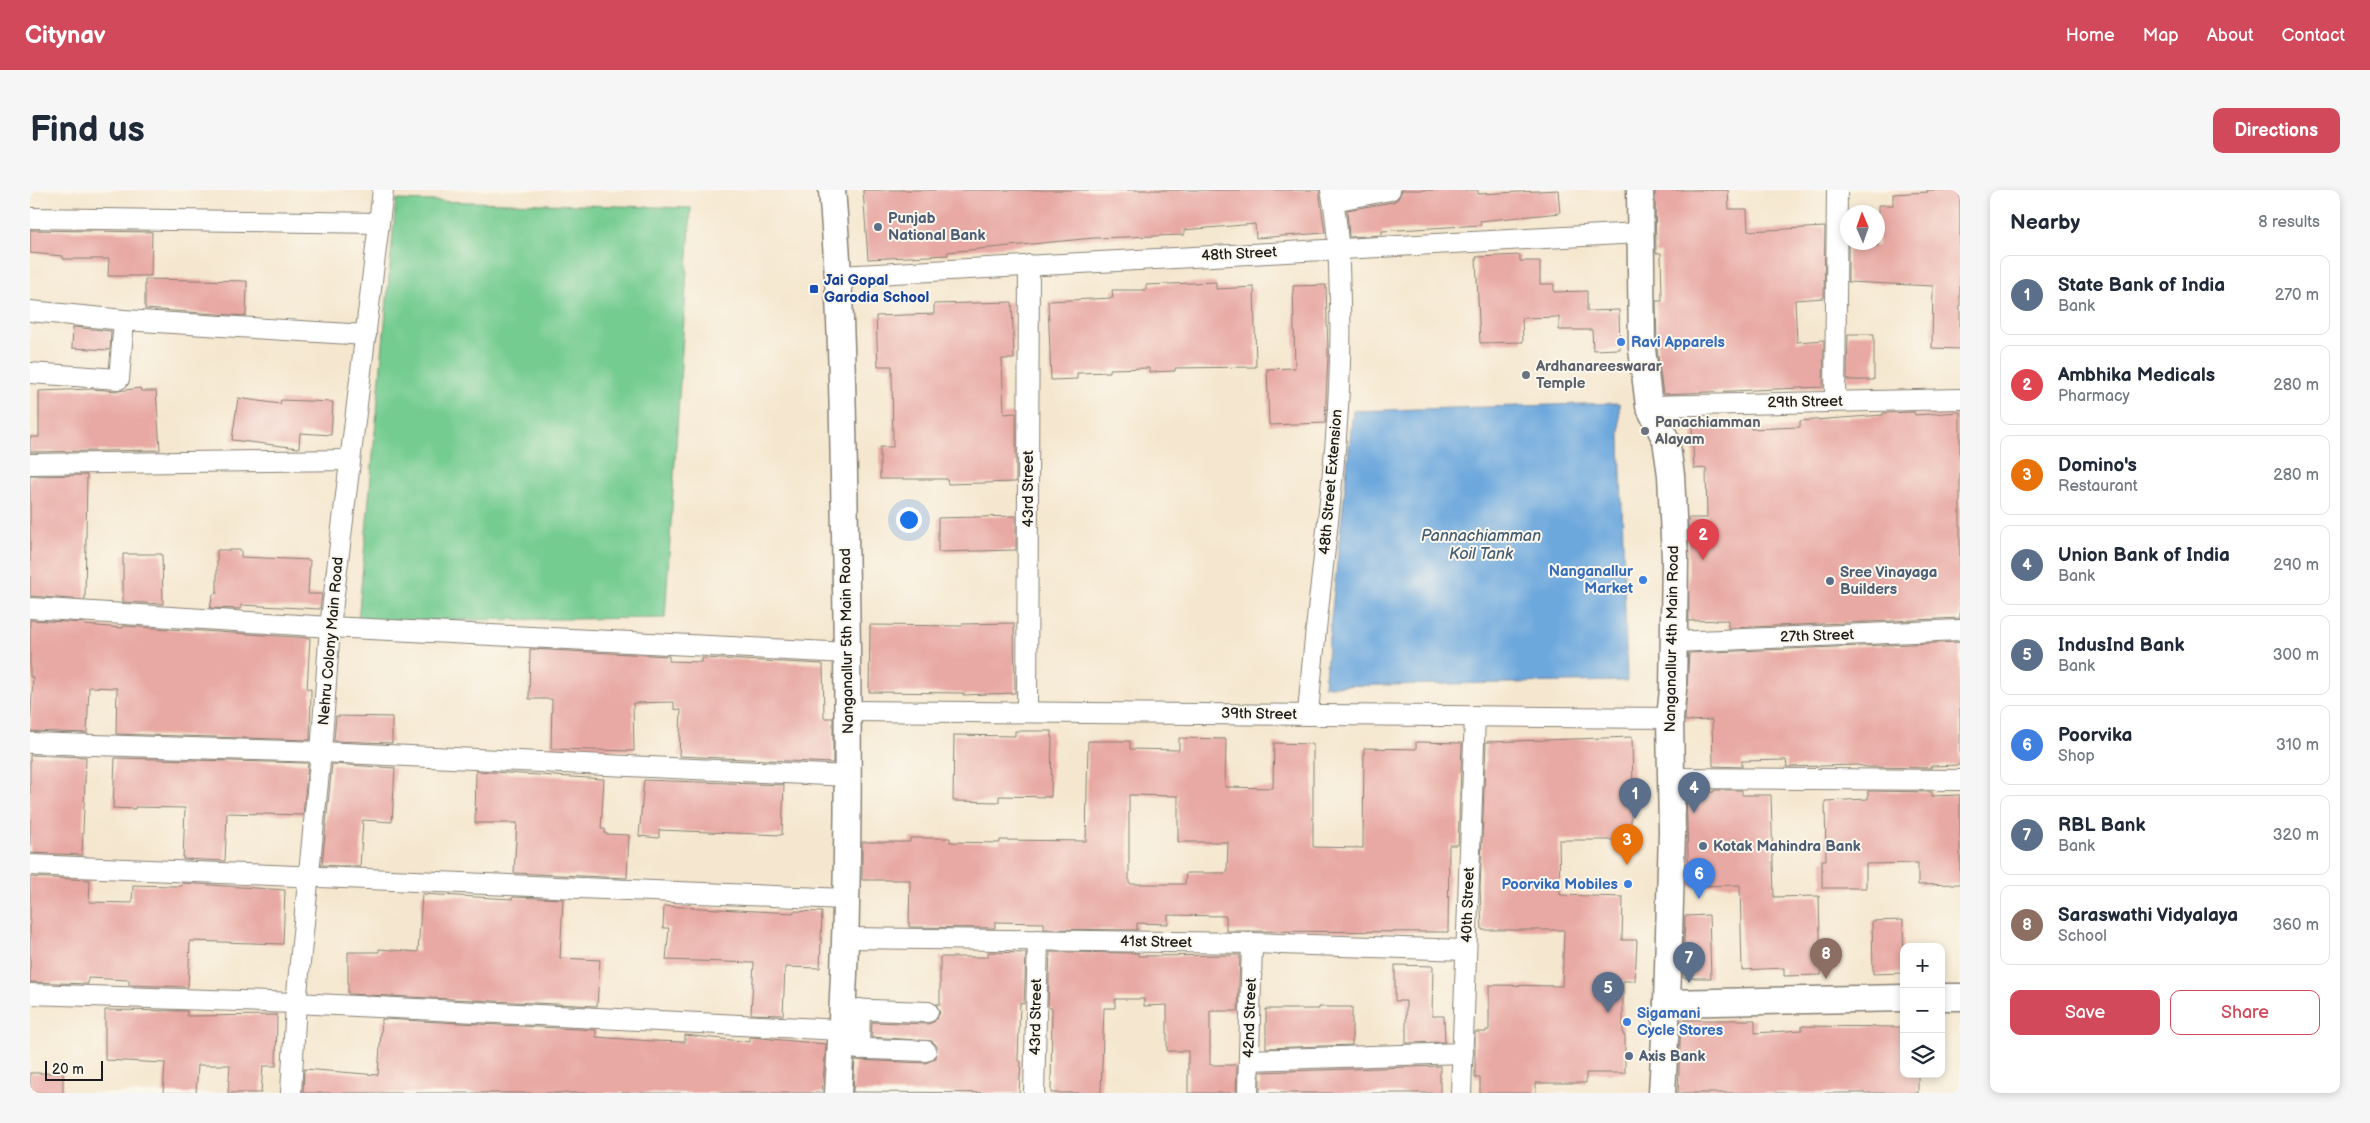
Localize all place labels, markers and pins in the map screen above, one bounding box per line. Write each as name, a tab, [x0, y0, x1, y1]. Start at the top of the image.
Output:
place label: Punjab National Bank	[888, 209, 985, 245]
marker: Punjab National Bank	[872, 221, 884, 233]
place label: Jai Gopal Garodia School	[824, 271, 929, 307]
marker: Jai Gopal Garodia School	[808, 283, 820, 295]
place label: Ravi Apparels	[1631, 333, 1725, 352]
marker: Ravi Apparels	[1615, 336, 1627, 348]
place label: Ardhanareeswarar Temple	[1535, 357, 1663, 393]
marker: Ardhanareeswarar Temple	[1520, 369, 1532, 381]
place label: Panachiamman Alayam	[1654, 413, 1761, 449]
marker: Panachiamman Alayam	[1639, 425, 1651, 437]
pin: 2	[1687, 519, 1719, 560]
place label: Nanganallur Market	[1549, 562, 1634, 598]
place label: Sree Vinayaga Builders	[1840, 563, 1937, 599]
marker: Nanganallur Market	[1637, 574, 1649, 586]
marker: Sree Vinayaga Builders	[1824, 575, 1836, 587]
pin: 4	[1678, 772, 1710, 813]
pin: 1	[1619, 778, 1651, 819]
pin: 3	[1611, 824, 1643, 865]
place label: Kotak Mahindra Bank	[1713, 837, 1861, 856]
marker: Kotak Mahindra Bank	[1697, 840, 1709, 852]
pin: 6	[1683, 858, 1715, 899]
place label: Poorvika Mobiles	[1501, 875, 1618, 894]
marker: Poorvika Mobiles	[1622, 878, 1634, 890]
pin: 8	[1810, 938, 1842, 979]
pin: 7	[1673, 942, 1705, 983]
pin: 5	[1592, 972, 1624, 1013]
place label: Sigamani Cycle Stores	[1637, 1004, 1723, 1040]
marker: Sigamani Cycle Stores	[1621, 1016, 1633, 1028]
place label: Axis Bank	[1638, 1047, 1705, 1066]
marker: Axis Bank	[1623, 1050, 1635, 1062]

